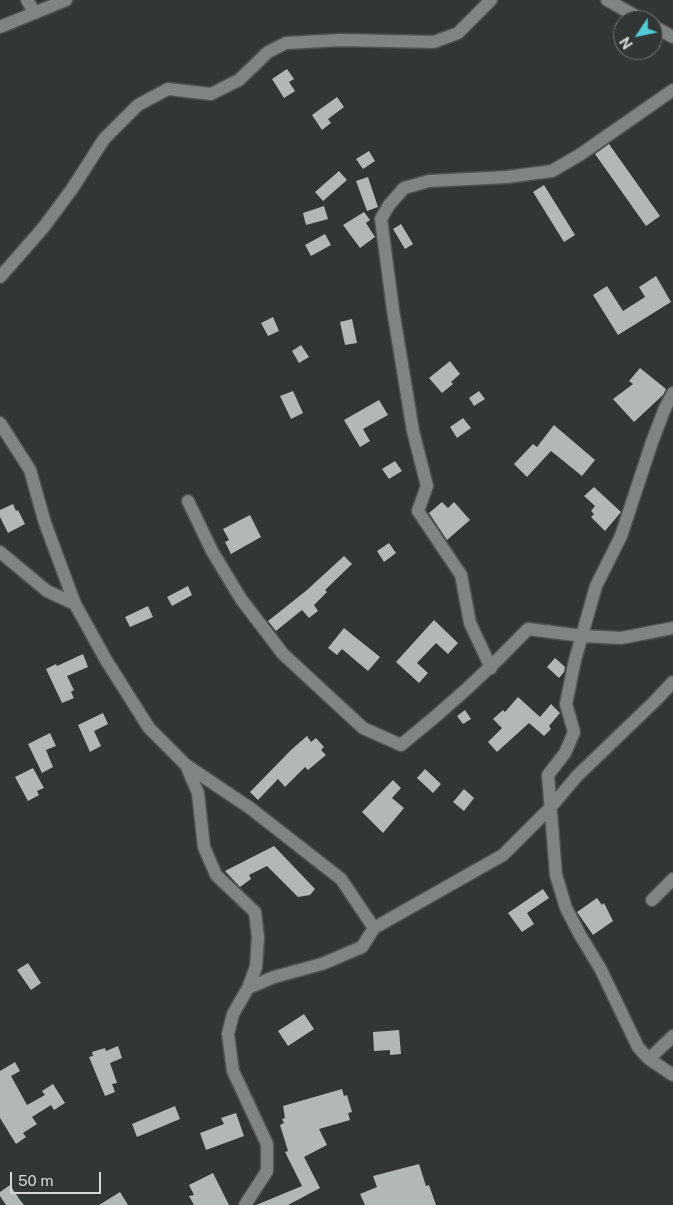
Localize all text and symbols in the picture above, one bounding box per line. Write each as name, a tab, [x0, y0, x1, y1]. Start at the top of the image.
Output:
north arrow	[613, 10, 663, 60]
text: N	[617, 34, 636, 52]
scale bar	[12, 1162, 104, 1194]
text: 50 m	[18, 1172, 53, 1189]

